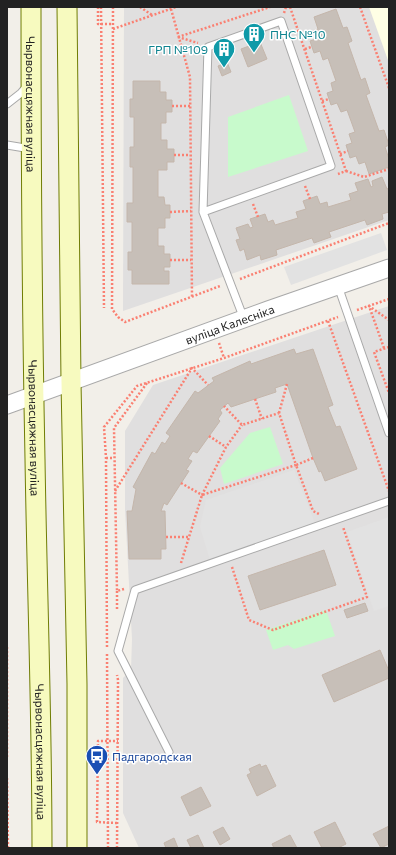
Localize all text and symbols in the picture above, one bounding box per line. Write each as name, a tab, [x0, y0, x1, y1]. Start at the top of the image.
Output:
building icon: ПНС №10	[241, 21, 267, 54]
place label: ПНС №10	[270, 27, 326, 41]
street label: Чырвонасцяжная вуліца	[24, 36, 38, 172]
building icon: ГРП №109	[211, 36, 237, 69]
place label: ГРП №109	[148, 42, 208, 56]
street label: вуліца Калесніка	[183, 301, 276, 347]
street label: Чырвонасцяжная вуліца	[26, 360, 43, 496]
street label: Чырвонасцяжная вуліца	[33, 684, 49, 820]
bus stop icon: Падгародская	[84, 743, 110, 776]
place label: Падгародская	[112, 749, 192, 763]

